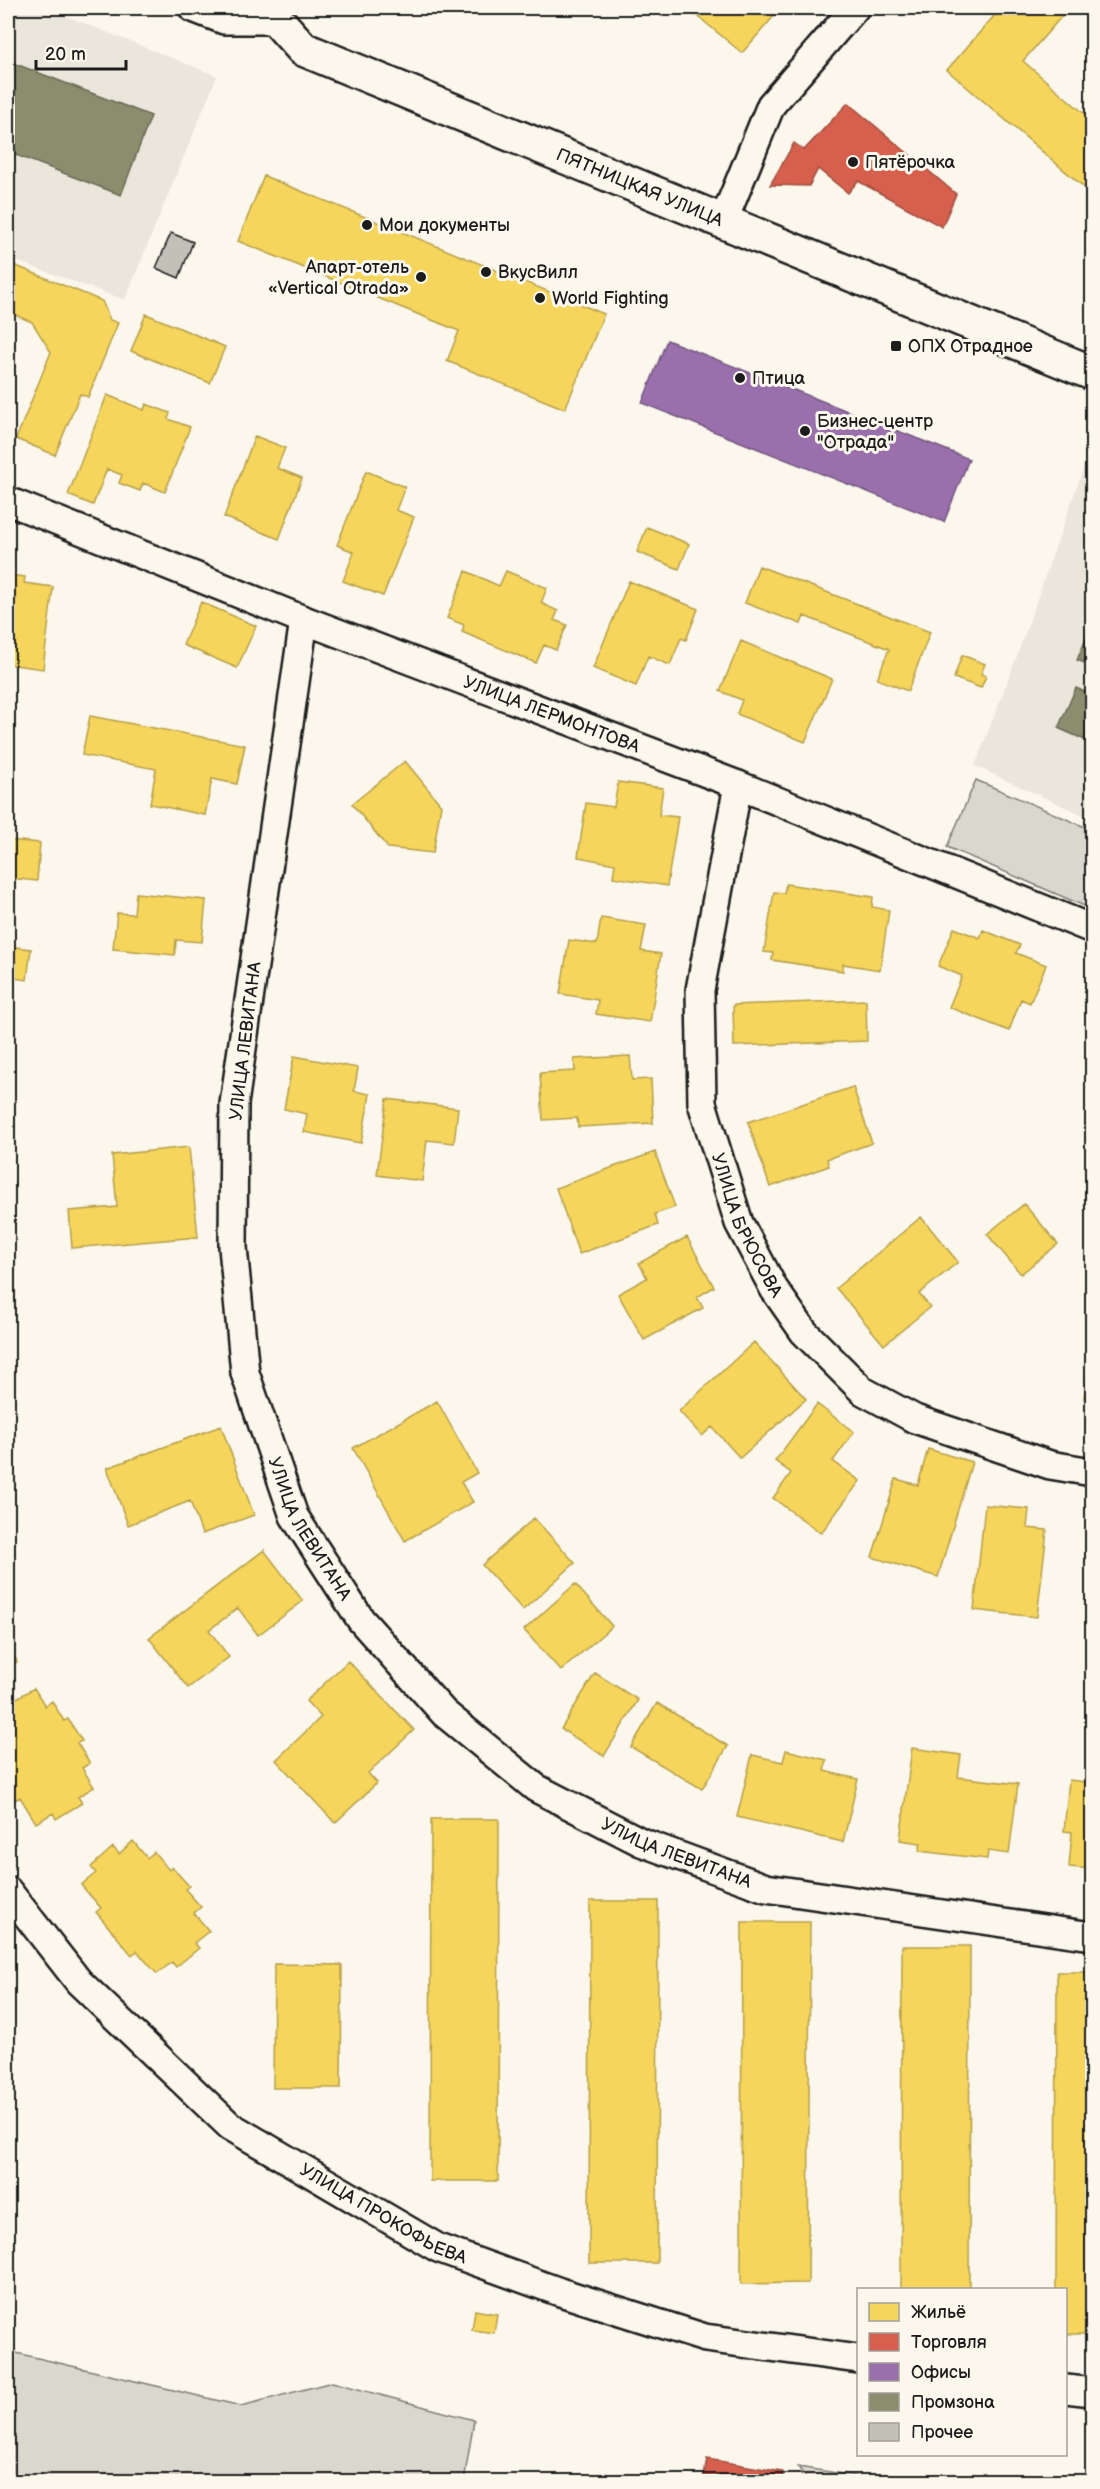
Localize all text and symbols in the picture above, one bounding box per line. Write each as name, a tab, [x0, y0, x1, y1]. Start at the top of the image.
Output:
scale bar	[36, 33, 126, 71]
text: 20 m	[45, 44, 86, 65]
street label: ПЯТНИЦКАЯ УЛИЦА	[553, 144, 726, 231]
place label: Пятёрочка	[865, 152, 956, 173]
marker: Пятёрочка	[846, 155, 860, 169]
place label: Мои документы	[379, 215, 510, 236]
marker: Мои документы	[360, 218, 374, 232]
place label: Апарт-отель «Vertical Otrada»	[268, 257, 409, 299]
place label: ВкусВилл	[498, 262, 578, 283]
marker: ВкусВилл	[479, 265, 493, 279]
marker: Апарт-отель «Vertical Otrada»	[414, 270, 428, 284]
place label: World Fighting	[552, 288, 669, 309]
marker: World Fighting	[533, 291, 547, 305]
place label: ОПХ Отрадное	[908, 336, 1033, 357]
marker: ОПХ Отрадное	[889, 339, 903, 353]
place label: Птица	[752, 368, 805, 389]
marker: Птица	[733, 371, 747, 385]
place label: Бизнес-центр "Отрада"	[817, 411, 933, 453]
marker: Бизнес-центр "Отрада"	[798, 424, 812, 438]
street label: УЛИЦА ЛЕРМОНТОВА	[460, 672, 643, 758]
street label: УЛИЦА ЛЕВИТАНА	[225, 960, 266, 1122]
street label: УЛИЦА БРЮСОВА	[707, 1151, 787, 1302]
street label: УЛИЦА ЛЕВИТАНА	[264, 1454, 356, 1604]
street label: УЛИЦА ЛЕВИТАНА	[598, 1814, 754, 1893]
street label: УЛИЦА ПРОКОФЬЕВА	[296, 2159, 470, 2269]
legend	[857, 2288, 1067, 2456]
text: Жильё	[911, 2302, 966, 2323]
text: Торговля	[911, 2332, 987, 2353]
text: Офисы	[911, 2362, 971, 2383]
text: Промзона	[911, 2392, 995, 2413]
text: Прочее	[911, 2422, 973, 2443]

